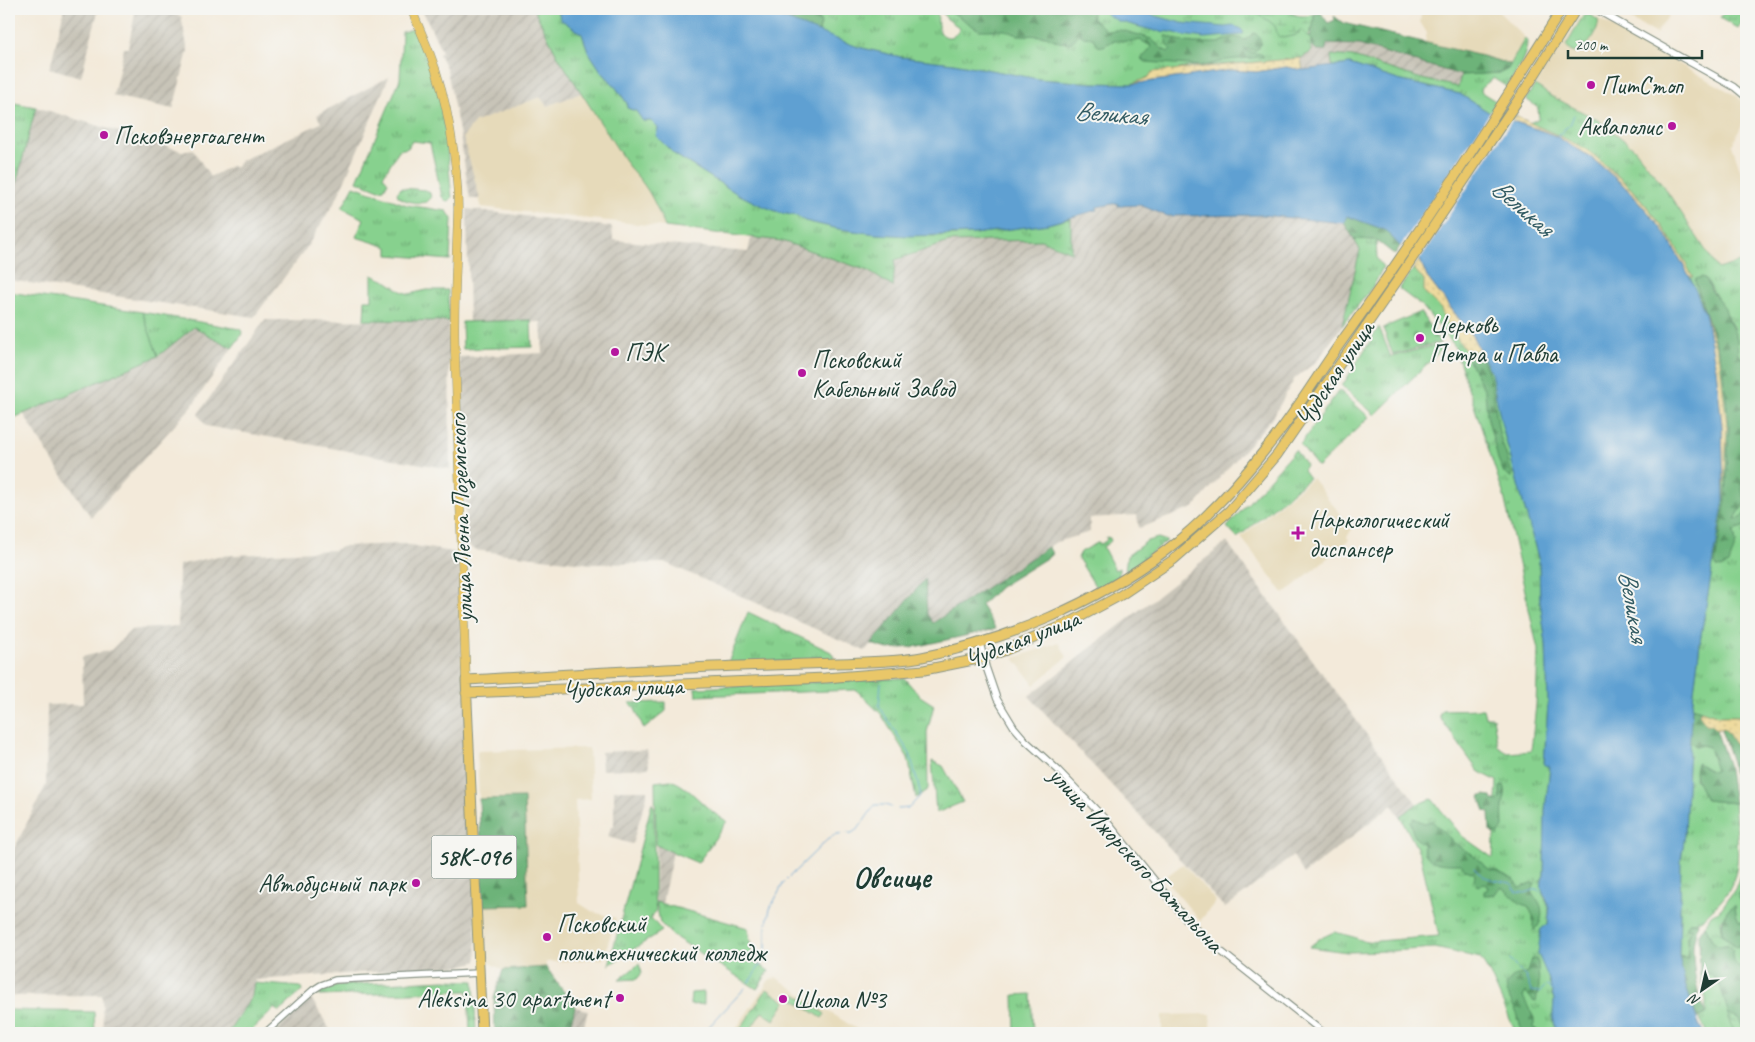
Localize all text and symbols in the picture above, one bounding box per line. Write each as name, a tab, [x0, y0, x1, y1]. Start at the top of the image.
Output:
scale bar	[1568, 28, 1701, 60]
text: 200 m	[1575, 36, 1609, 55]
place label: ПитСтоп	[1601, 70, 1685, 102]
marker: ПитСтоп	[1585, 79, 1597, 91]
water label: Великая	[1074, 94, 1152, 133]
place label: Акваполис	[1578, 111, 1663, 143]
place label: Псковэнергоагент	[114, 120, 265, 152]
marker: Акваполис	[1666, 120, 1678, 132]
marker: Псковэнергоагент	[98, 129, 110, 141]
water label: Великая	[1485, 171, 1563, 246]
place label: Церковь Петра и Павла	[1430, 309, 1559, 370]
street label: Чудская улица	[1288, 312, 1383, 432]
marker: Церковь Петра и Павла	[1414, 332, 1426, 344]
place label: ПЭК	[625, 337, 669, 369]
place label: Псковский Кабельный Завод	[812, 344, 956, 405]
marker: ПЭК	[609, 346, 621, 358]
marker: Псковский Кабельный Завод	[796, 367, 808, 379]
street label: улица Леона Поземского	[441, 412, 482, 625]
place label: Наркологический диспансер	[1309, 504, 1451, 565]
marker: Наркологический диспансер	[1291, 526, 1305, 540]
water label: Великая	[1611, 568, 1657, 648]
street label: Чудская улица	[960, 601, 1087, 675]
street label: Чудская улица	[562, 670, 686, 706]
street label: улица Ижорского Батальона	[1040, 758, 1232, 961]
road number: 58К-096	[432, 836, 516, 879]
district label: Овсище	[853, 858, 933, 896]
place label: Автобусный парк	[258, 868, 408, 900]
marker: Автобусный парк	[410, 877, 422, 889]
place label: Псковский политехнический колледж	[557, 908, 768, 969]
marker: Псковский политехнический колледж	[541, 931, 553, 943]
north arrow	[1678, 964, 1728, 1014]
place label: Aleksina 30 apartment	[417, 983, 614, 1015]
place label: Школа №3	[793, 984, 888, 1016]
text: N	[1685, 990, 1703, 1010]
marker: Aleksina 30 apartment	[614, 992, 626, 1004]
marker: Школа №3	[777, 993, 789, 1005]

